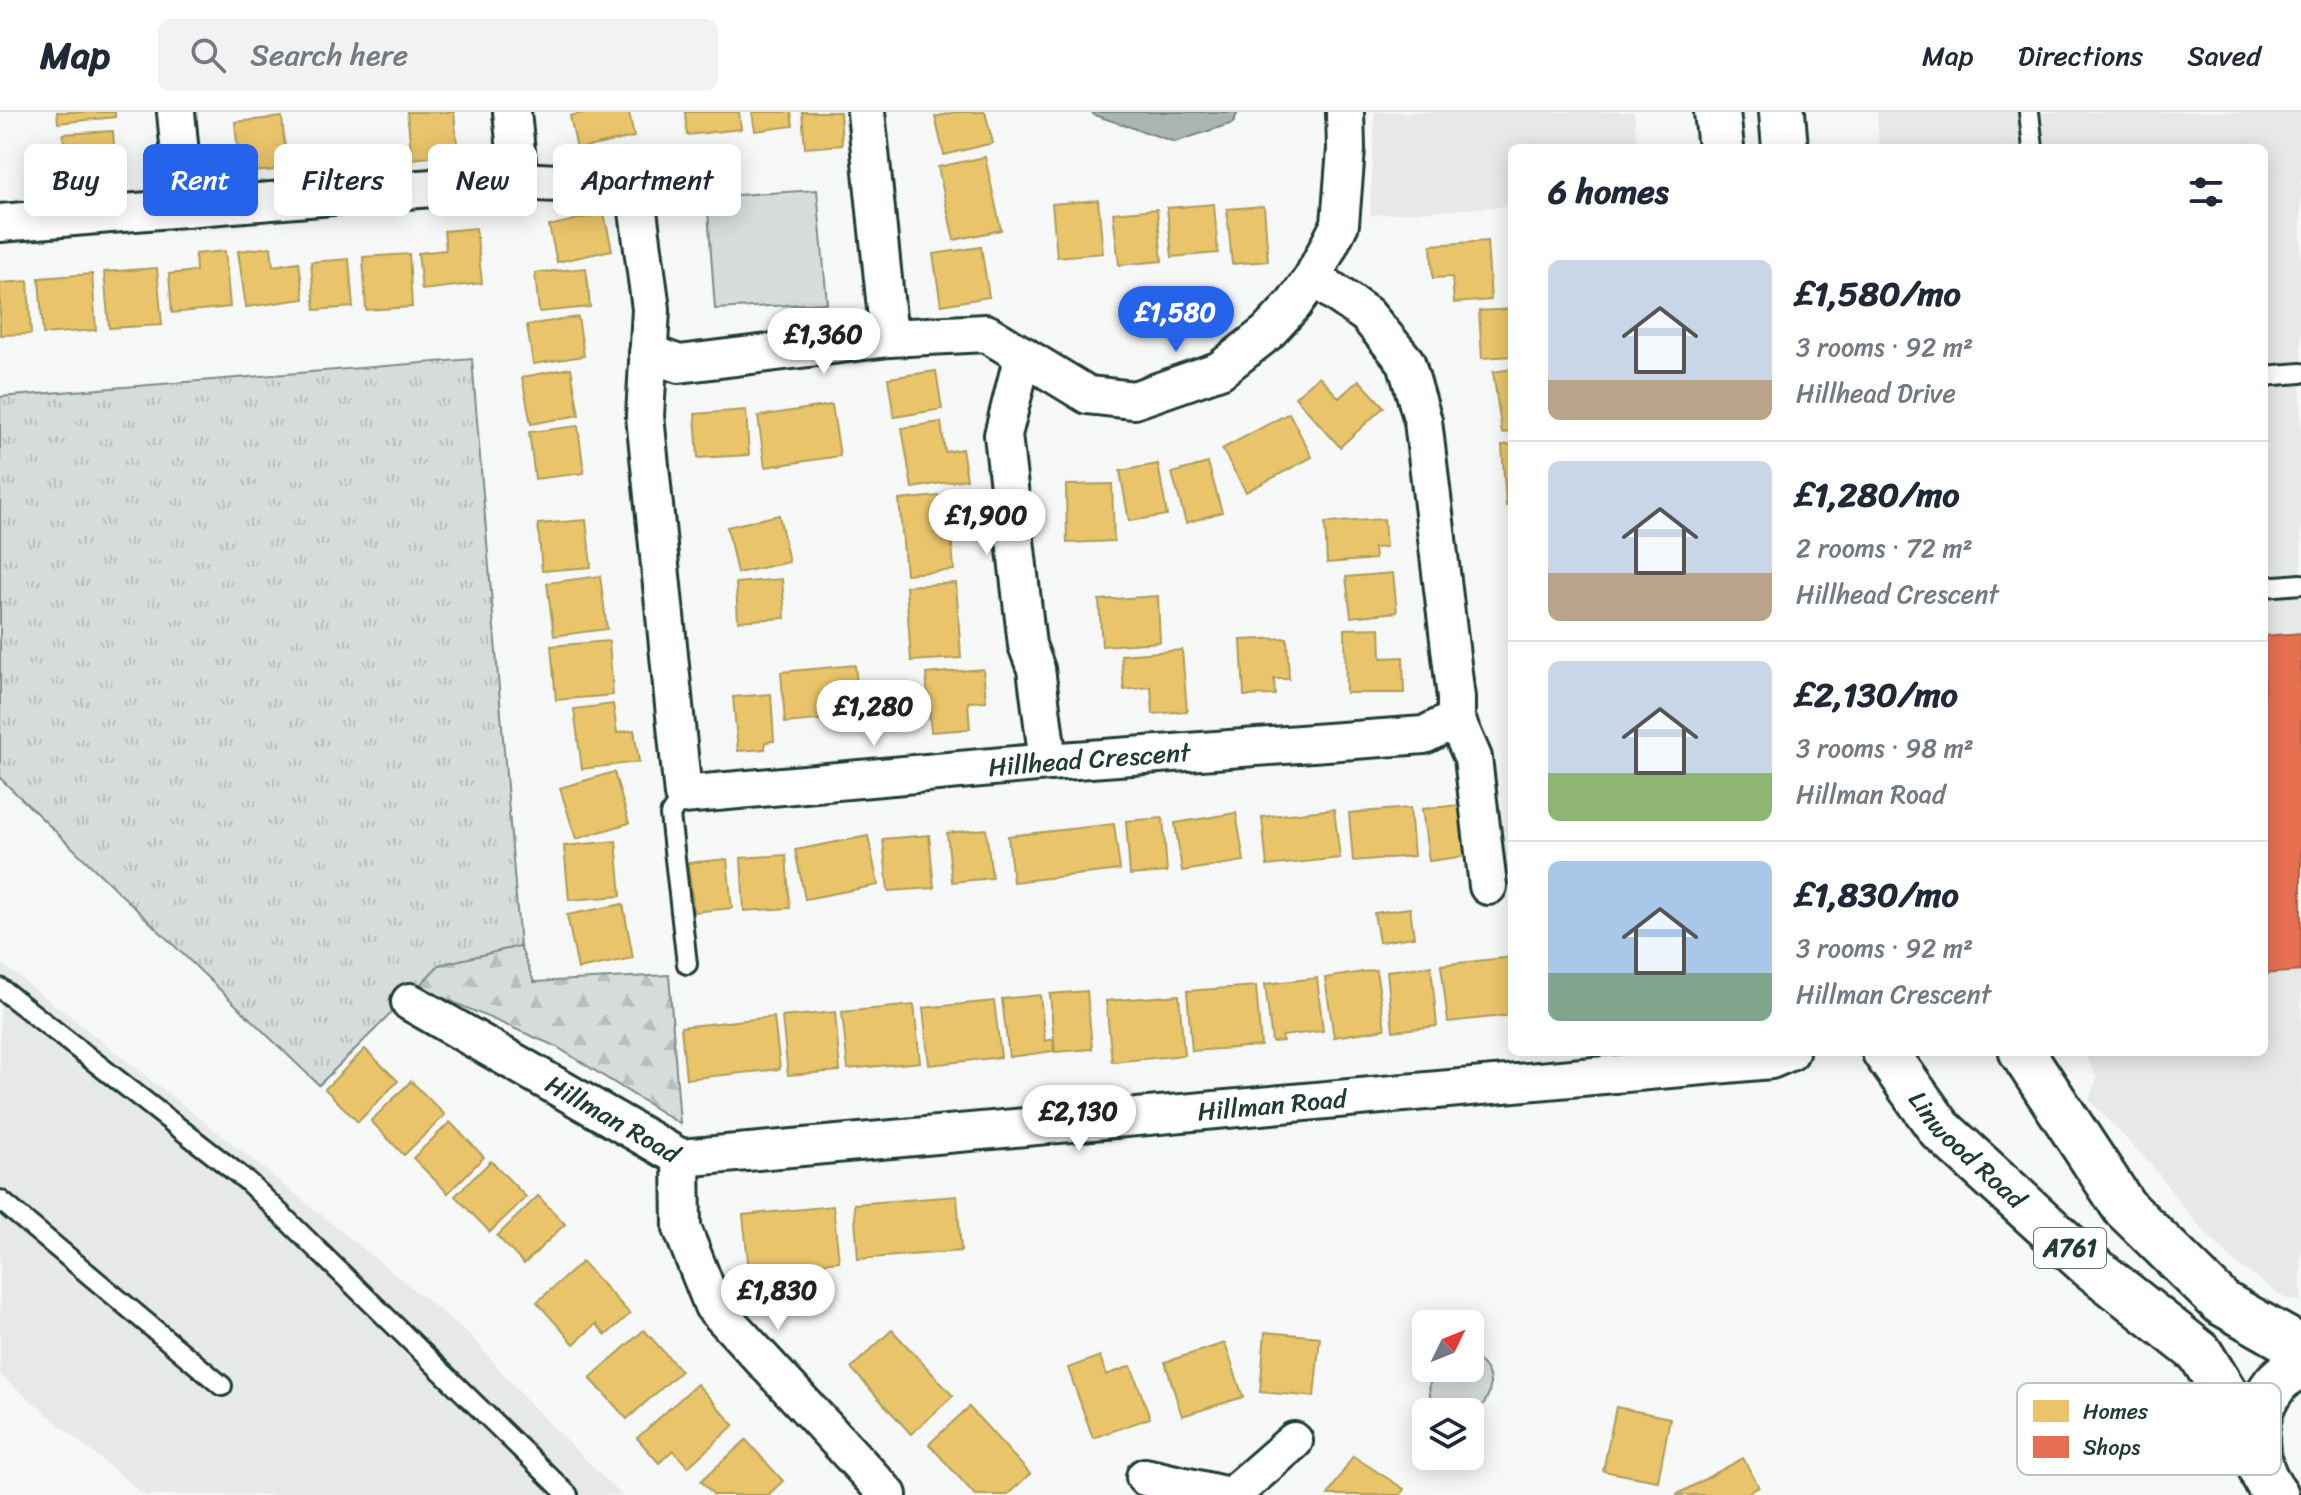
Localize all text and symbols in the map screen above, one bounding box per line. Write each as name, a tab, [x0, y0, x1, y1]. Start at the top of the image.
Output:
search box	[158, 19, 718, 91]
text: Map	[40, 22, 110, 89]
text: Search here	[250, 28, 408, 82]
text: Map	[1922, 31, 1974, 80]
text: Directions	[2018, 31, 2143, 80]
text: Saved	[2187, 31, 2261, 80]
icon: search	[186, 33, 230, 77]
chip: Buy	[24, 144, 127, 216]
chip: Rent	[143, 144, 258, 216]
chip: Filters	[274, 144, 412, 216]
chip: New	[428, 144, 537, 216]
chip: Apartment	[553, 144, 741, 216]
text: 6 homes	[1548, 162, 1669, 222]
icon: filters	[2184, 170, 2228, 214]
text: £1,580/mo	[1796, 264, 1961, 324]
pin: £1,580	[1111, 286, 1241, 354]
text: £1,580	[1136, 289, 1216, 335]
icon: home	[1612, 292, 1708, 388]
pin: £1,360	[759, 308, 889, 376]
text: £1,360	[785, 311, 863, 357]
text: 3 rooms · 92 m²	[1796, 324, 1973, 370]
text: Hillhead Drive	[1796, 370, 1956, 416]
text: £1,280/mo	[1796, 465, 1960, 525]
pin: £1,900	[922, 489, 1052, 557]
text: £1,900	[947, 492, 1027, 538]
icon: home	[1612, 493, 1708, 589]
text: 2 rooms · 72 m²	[1796, 525, 1973, 571]
text: Hillhead Crescent	[1796, 571, 1999, 617]
text: £2,130/mo	[1796, 665, 1958, 725]
pin: £1,280	[809, 680, 939, 748]
text: £1,280	[834, 683, 914, 729]
icon: home	[1612, 693, 1708, 789]
text: 3 rooms · 98 m²	[1796, 725, 1974, 771]
street label: Hillhead Crescent	[986, 729, 1194, 790]
text: Hillman Road	[1796, 771, 1946, 817]
text: £1,830/mo	[1796, 865, 1959, 925]
icon: home	[1612, 893, 1708, 989]
text: 3 rooms · 92 m²	[1796, 925, 1973, 971]
text: Hillman Crescent	[1796, 971, 1991, 1017]
street label: Hillman Road	[536, 1061, 691, 1177]
street label: Hillman Road	[1195, 1075, 1351, 1134]
street label: Linwood Road	[1896, 1080, 2039, 1222]
pin: £2,130	[1014, 1085, 1144, 1153]
text: £2,130	[1040, 1088, 1118, 1134]
road number: A761	[2034, 1228, 2106, 1268]
pin: £1,830	[713, 1264, 843, 1332]
text: £1,830	[739, 1267, 817, 1313]
north arrow	[1412, 1310, 1484, 1382]
map controls	[1412, 1310, 1484, 1470]
legend	[2017, 1383, 2281, 1475]
text: Homes	[2083, 1392, 2149, 1431]
button: layers	[1412, 1398, 1484, 1470]
text: Shops	[2083, 1428, 2140, 1467]

